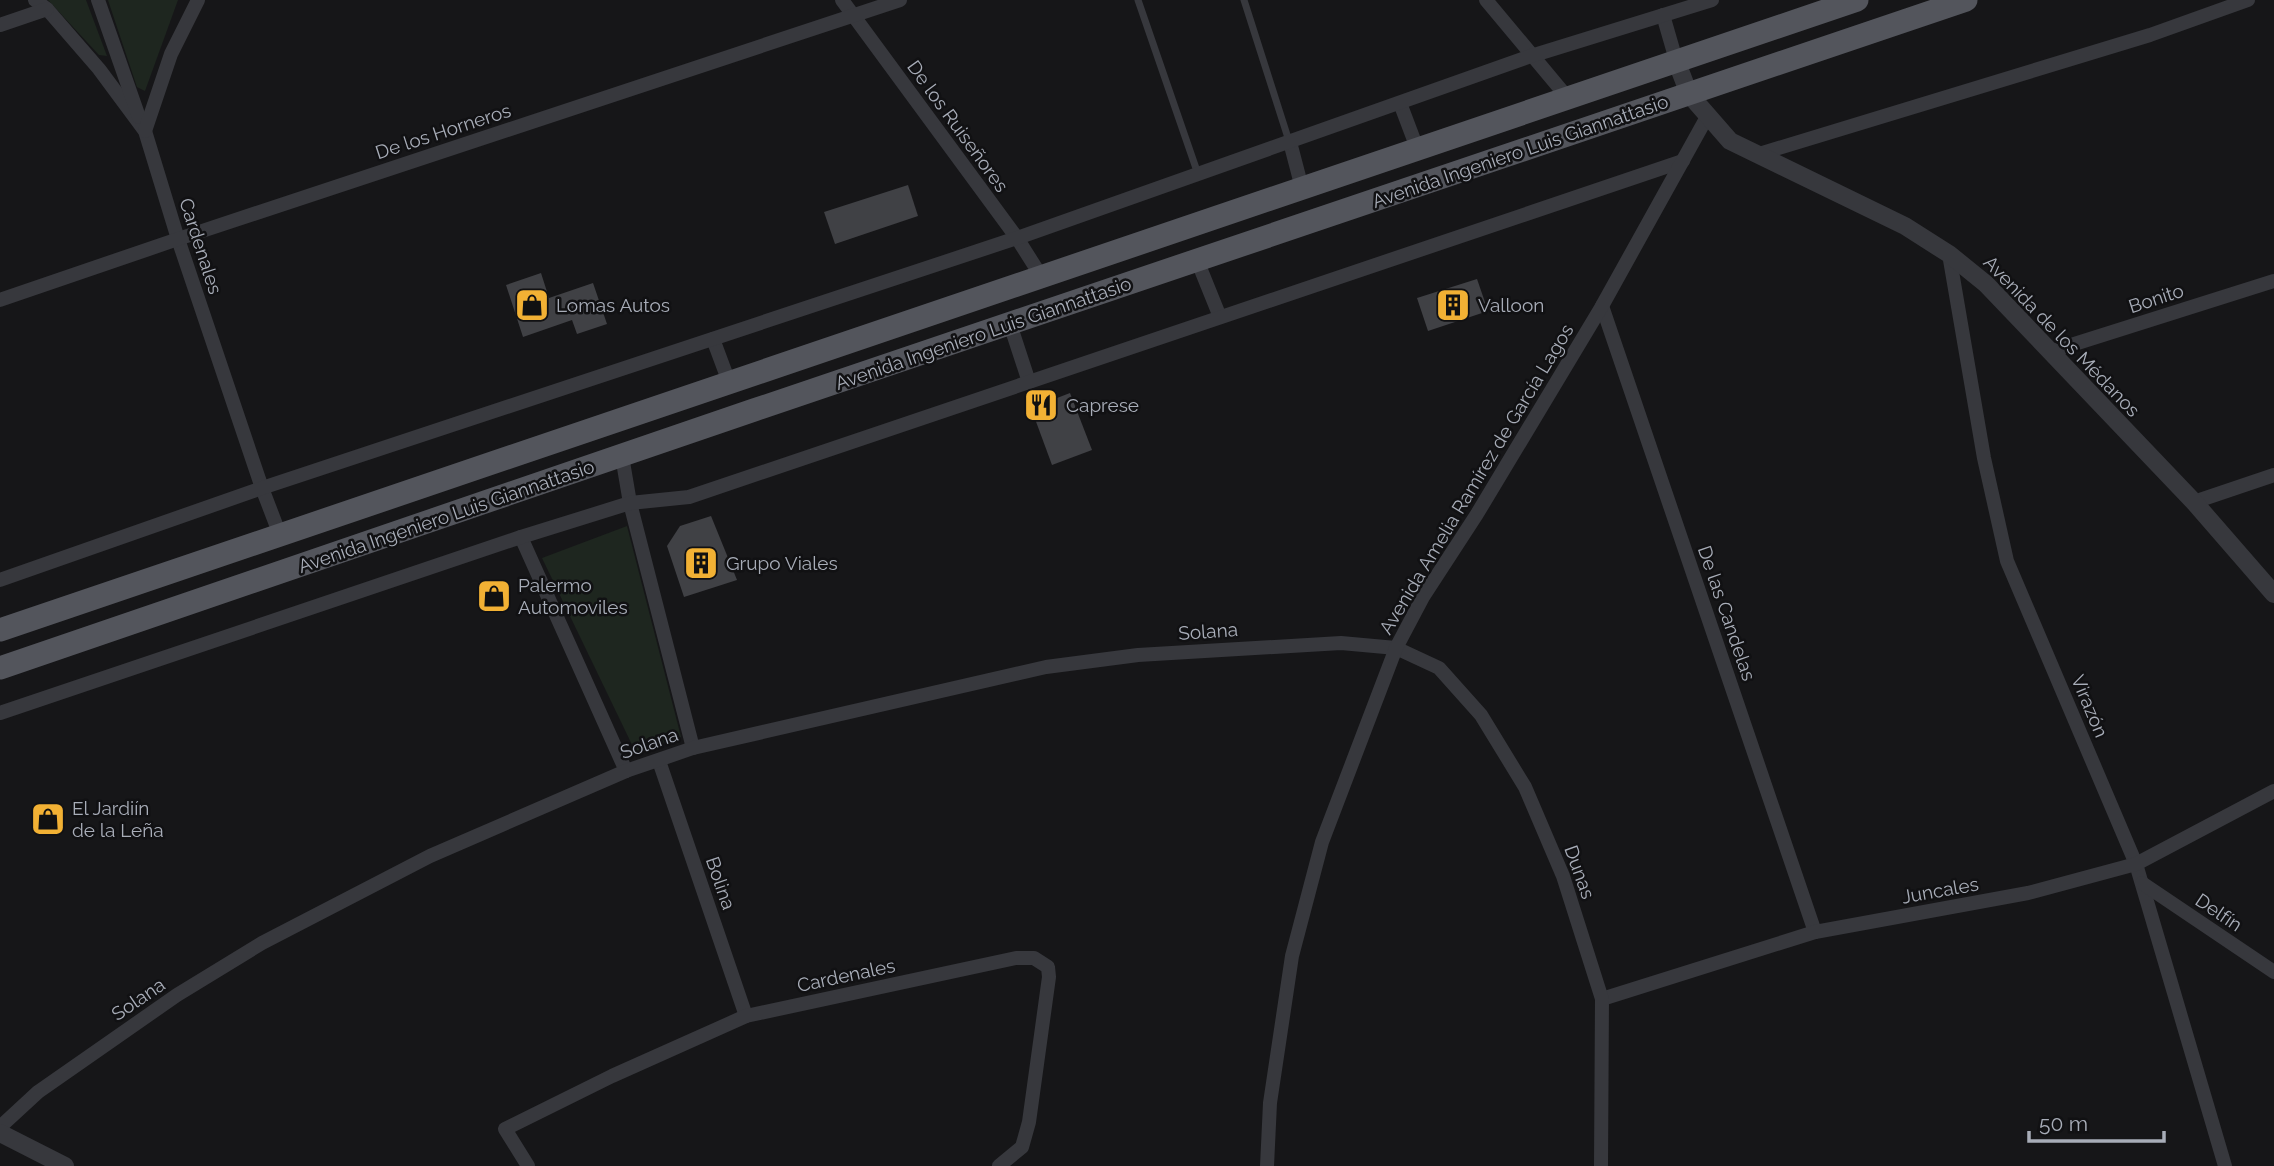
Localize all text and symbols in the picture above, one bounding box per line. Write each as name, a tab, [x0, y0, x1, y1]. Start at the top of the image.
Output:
street label: De los Ruiseñores	[903, 56, 1013, 196]
street label: Avenida Ingeniero Luis Giannattasio	[1369, 90, 1671, 212]
street label: De los Horneros	[373, 99, 513, 163]
street label: Cardenales	[175, 195, 227, 297]
street label: Avenida de los Médanos	[1979, 251, 2145, 421]
street label: Avenida Ingeniero Luis Giannattasio	[832, 272, 1134, 394]
street label: Bonito	[2126, 279, 2186, 317]
shop icon: Lomas Autos	[513, 286, 551, 324]
building icon: Valloon	[1434, 286, 1472, 324]
place label: Lomas Autos	[556, 294, 670, 316]
place label: Valloon	[1478, 294, 1544, 316]
street label: Avenida Amelia Ramírez de García Lagos	[1374, 320, 1578, 638]
restaurant icon: Caprese	[1022, 386, 1060, 424]
place label: Caprese	[1066, 394, 1139, 416]
street label: Avenida Ingeniero Luis Giannattasio	[295, 455, 597, 577]
street label: De las Candelas	[1694, 543, 1760, 683]
building icon: Grupo Viales	[682, 544, 720, 582]
place label: Grupo Viales	[726, 552, 838, 574]
place label: Palermo Automoviles	[518, 574, 628, 618]
shop icon: Palermo Automoviles	[475, 577, 513, 615]
street label: Solana	[1177, 618, 1239, 644]
street label: Virazón	[2067, 672, 2113, 740]
street label: Solana	[617, 723, 681, 763]
place label: El Jardiín de la Leña	[72, 797, 164, 841]
shop icon: El Jardiín de la Leña	[29, 800, 67, 838]
street label: Dunas	[1560, 842, 1600, 902]
street label: Bolina	[702, 854, 740, 912]
street label: Juncales	[1900, 872, 1980, 908]
street label: Delfín	[2192, 889, 2246, 935]
street label: Cardenales	[795, 954, 897, 996]
street label: Solana	[107, 973, 169, 1025]
scale bar	[2029, 1100, 2164, 1144]
text: 50 m	[2039, 1111, 2088, 1136]

